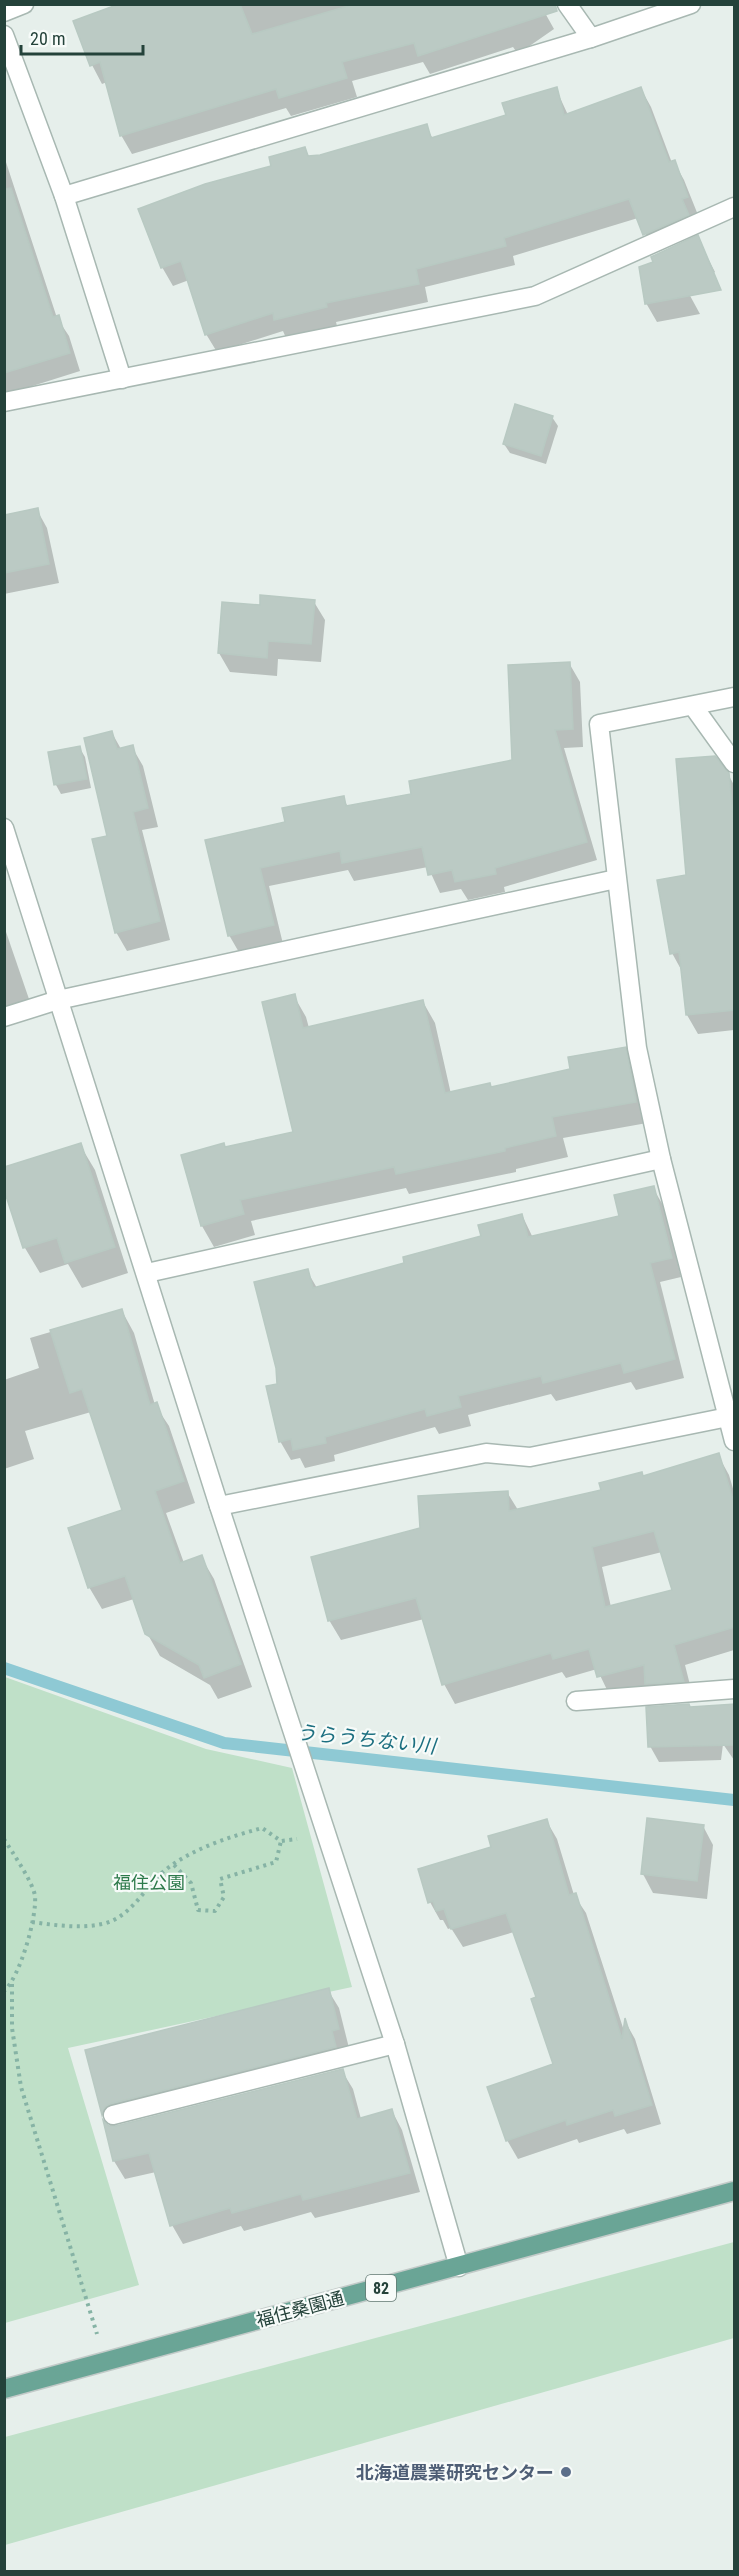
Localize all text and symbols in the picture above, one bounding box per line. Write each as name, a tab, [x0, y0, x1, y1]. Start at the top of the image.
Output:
scale bar	[21, 18, 142, 56]
text: 20 m	[30, 28, 65, 49]
water label: うらうちない川	[295, 1720, 439, 1758]
park label: 福住公園	[113, 1872, 185, 1893]
road number: 82	[366, 2275, 396, 2301]
street label: 福住桑園通	[254, 2287, 346, 2331]
place label: 北海道農業研究センター	[356, 2462, 554, 2483]
marker: 北海道農業研究センター	[559, 2465, 573, 2479]

